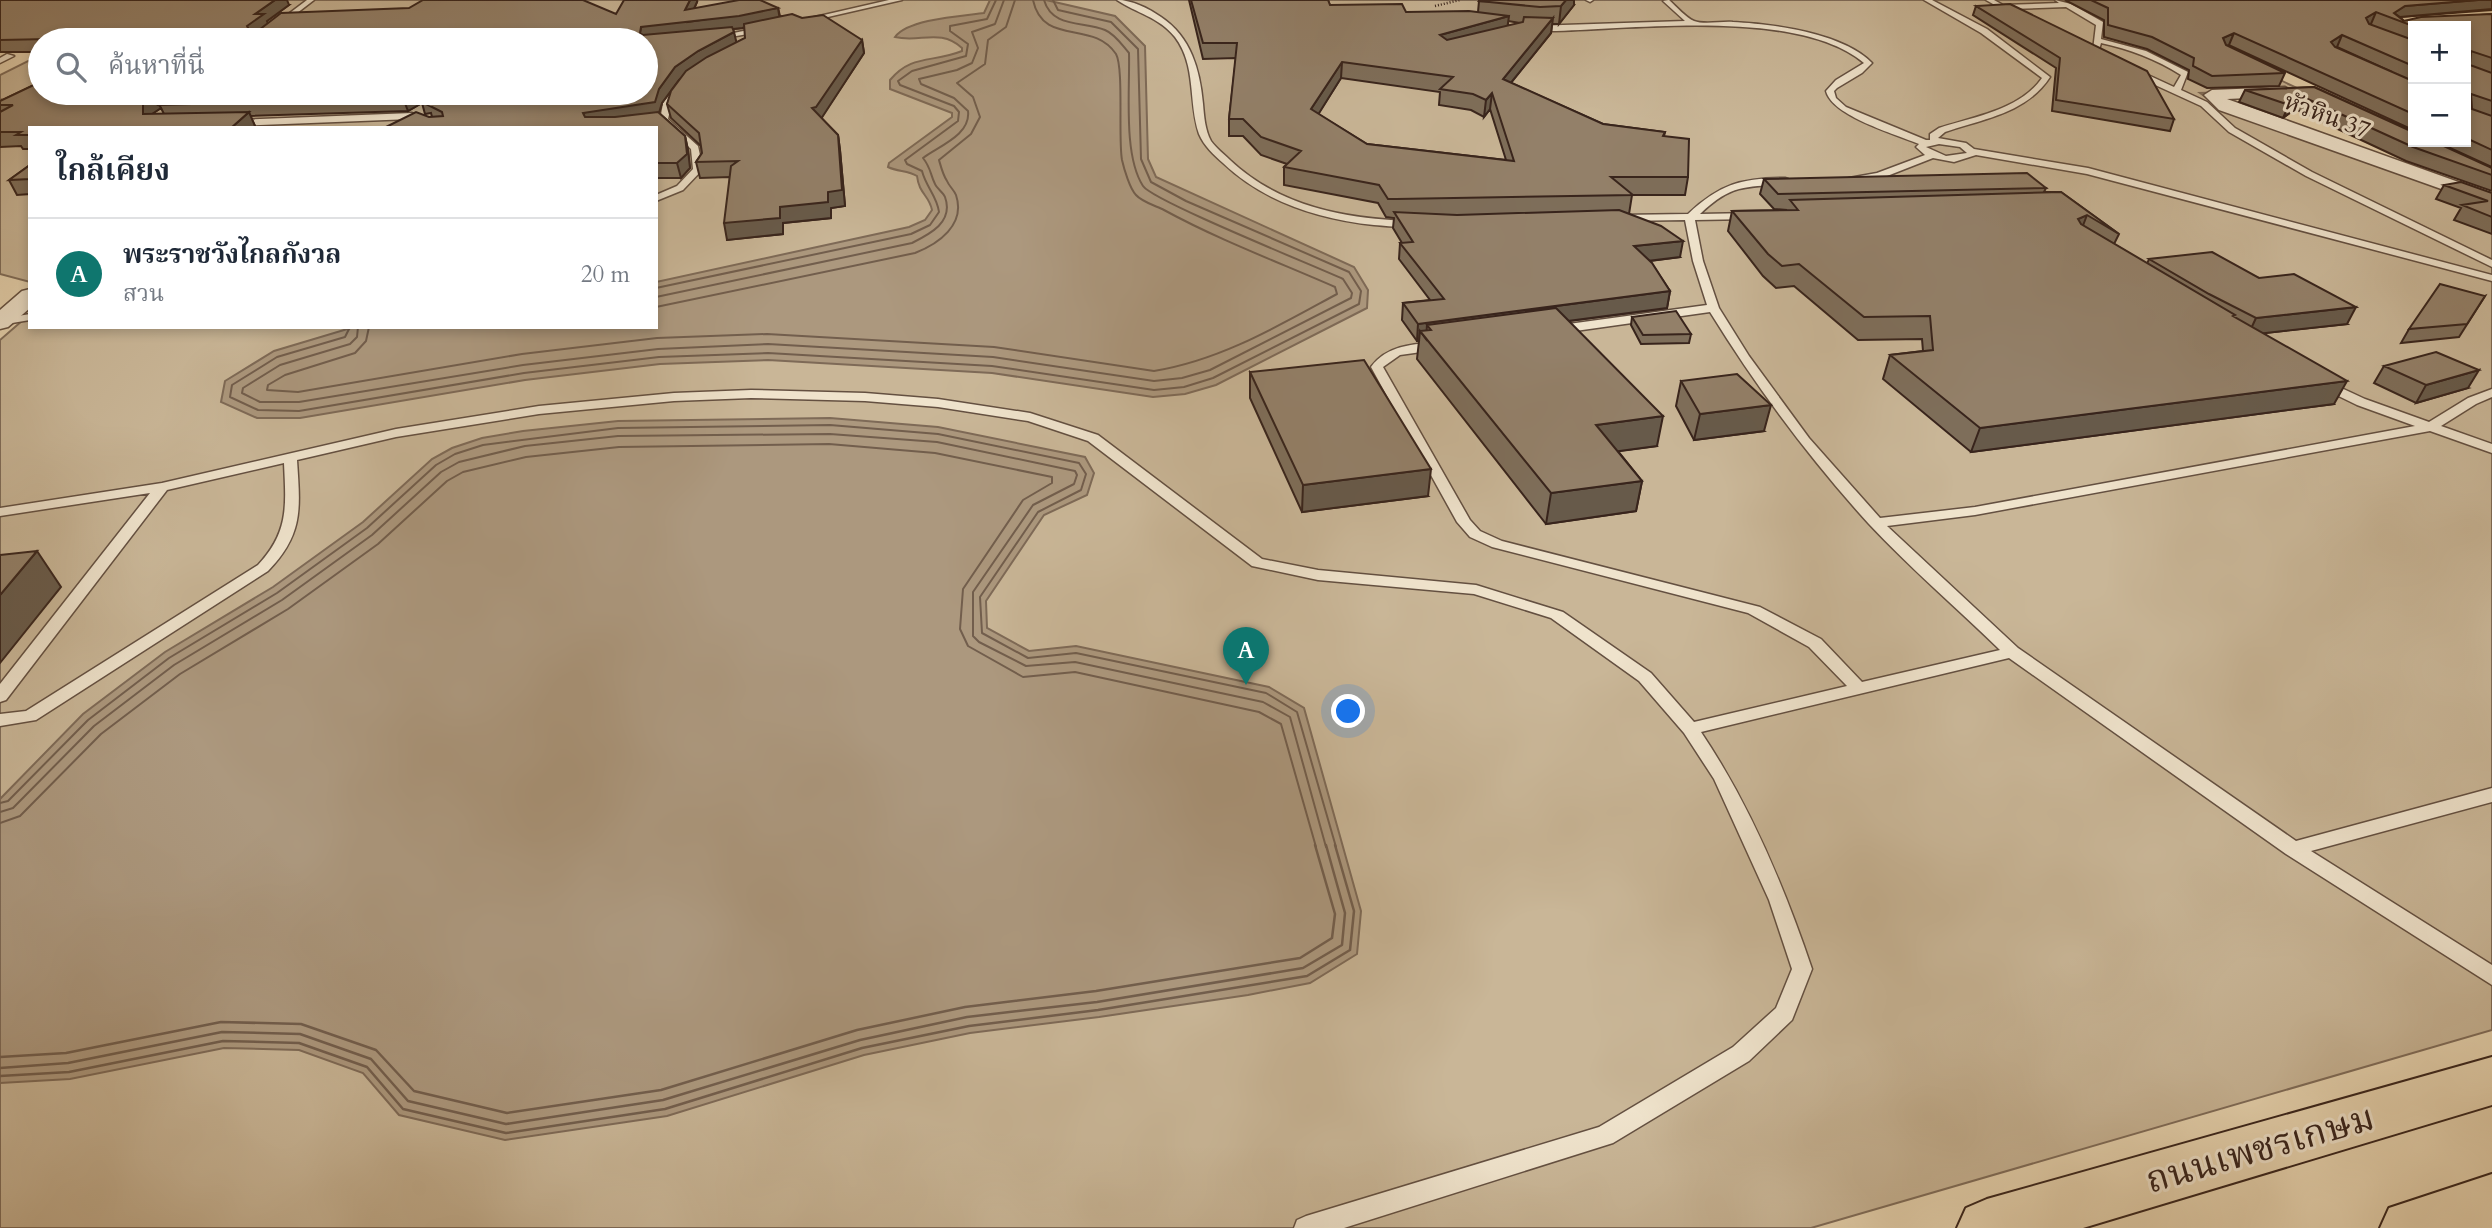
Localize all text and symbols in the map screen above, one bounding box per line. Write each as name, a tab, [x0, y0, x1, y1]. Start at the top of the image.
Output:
map controls	[2408, 21, 2471, 147]
button: +	[2408, 21, 2471, 84]
search box	[28, 28, 658, 105]
icon: search	[52, 48, 90, 86]
text: ค้นหาที่นี่	[108, 48, 205, 83]
button: −	[2408, 84, 2471, 147]
street label: หัวหิน 37	[2279, 85, 2375, 147]
text: ใกล้เคียง	[56, 150, 170, 191]
text: พระราชวังไกลกังวล	[123, 237, 341, 272]
text: A	[70, 259, 88, 290]
text: 20 m	[581, 259, 630, 290]
text: สวน	[123, 278, 164, 309]
pin: A	[1223, 627, 1269, 685]
your location	[1331, 694, 1365, 728]
street label: ถนนเพชรเกษม	[2140, 1093, 2380, 1205]

